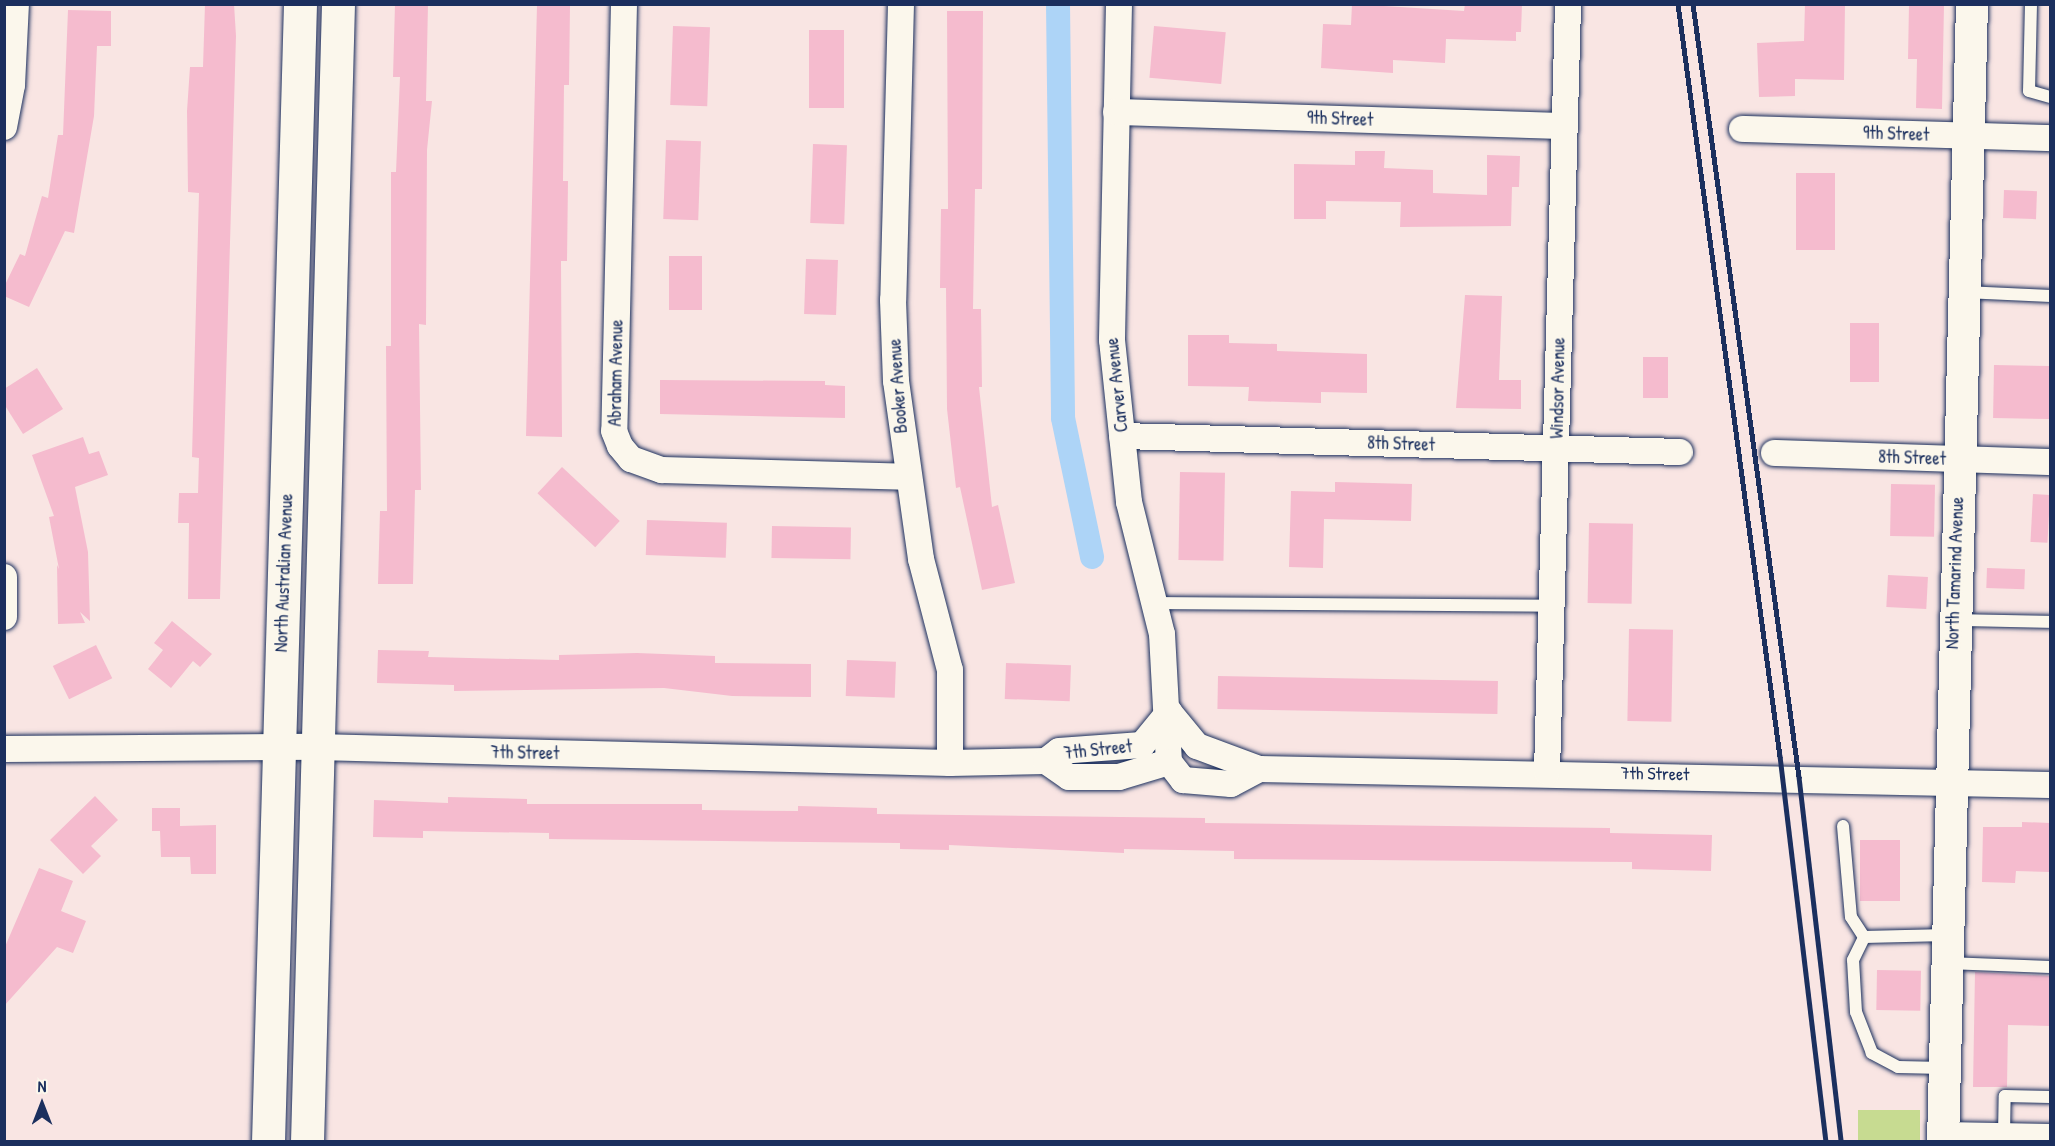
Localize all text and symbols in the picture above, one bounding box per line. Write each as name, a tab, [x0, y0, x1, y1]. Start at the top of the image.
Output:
street label: 9th Street	[1306, 107, 1374, 131]
street label: 9th Street	[1862, 122, 1930, 146]
street label: Abraham Avenue	[604, 319, 628, 427]
street label: Carver Avenue	[1101, 337, 1133, 433]
street label: Windsor Avenue	[1546, 337, 1570, 439]
street label: Booker Avenue	[884, 338, 912, 434]
street label: 8th Street	[1367, 432, 1435, 456]
street label: 8th Street	[1878, 446, 1946, 470]
street label: North Australian Avenue	[270, 493, 298, 653]
street label: North Tamarind Avenue	[1942, 497, 1968, 649]
street label: 7th Street	[1063, 736, 1133, 764]
street label: 7th Street	[490, 742, 560, 764]
street label: 7th Street	[1620, 763, 1690, 785]
north arrow	[12, 1074, 72, 1134]
text: N	[38, 1075, 46, 1097]

